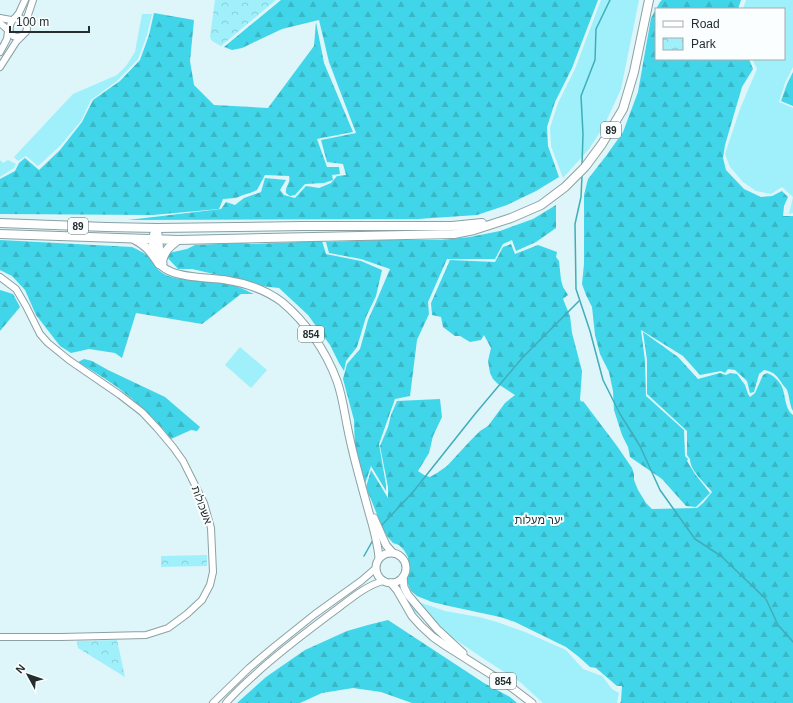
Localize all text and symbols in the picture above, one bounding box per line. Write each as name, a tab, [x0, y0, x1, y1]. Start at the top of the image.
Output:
scale bar	[10, 8, 89, 34]
legend	[655, 8, 785, 60]
text: 100 m	[16, 15, 49, 29]
text: Road	[691, 17, 720, 31]
text: Park	[691, 37, 717, 51]
road number: 89	[601, 122, 621, 138]
road number: 89	[68, 218, 88, 234]
road number: 854	[298, 326, 324, 342]
street label: אשכולות	[190, 484, 214, 526]
park label: יער מעלות	[515, 514, 563, 526]
north arrow	[8, 655, 48, 695]
text: N	[13, 662, 28, 675]
road number: 854	[490, 673, 516, 689]

